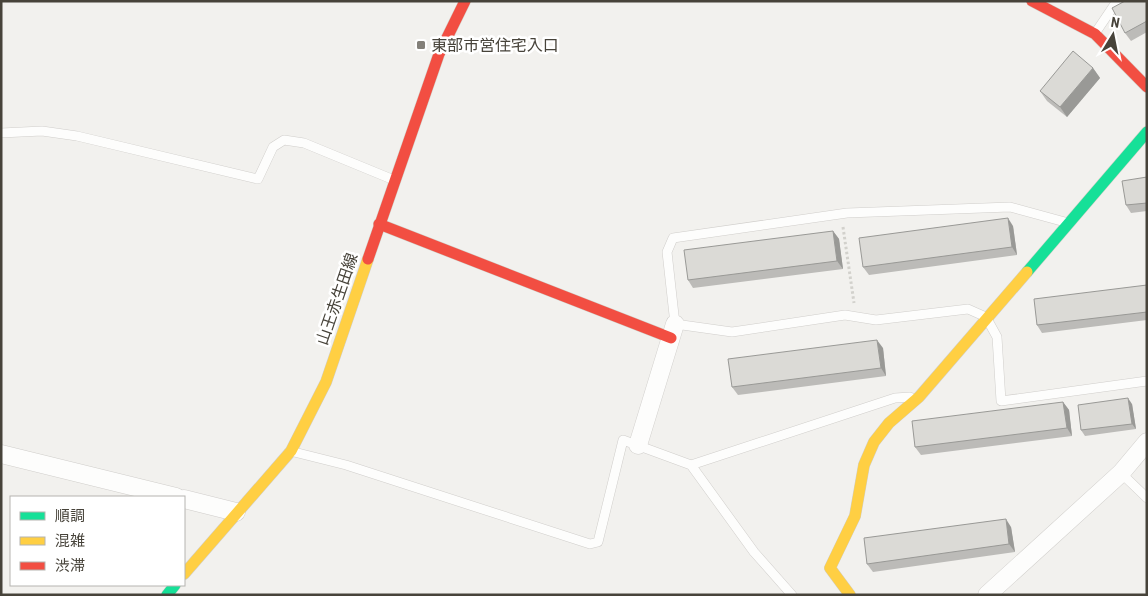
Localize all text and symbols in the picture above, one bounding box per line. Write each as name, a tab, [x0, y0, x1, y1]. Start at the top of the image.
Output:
north arrow	[1088, 10, 1138, 60]
text: N	[1110, 14, 1121, 31]
place label: 東部市営住宅入口	[431, 36, 559, 55]
marker: 東部市営住宅入口	[415, 39, 427, 51]
street label: 山王赤生田線	[312, 251, 362, 347]
legend	[10, 496, 185, 586]
text: 順調	[55, 507, 85, 525]
text: 混雑	[55, 532, 85, 550]
text: 渋滞	[55, 557, 85, 575]

